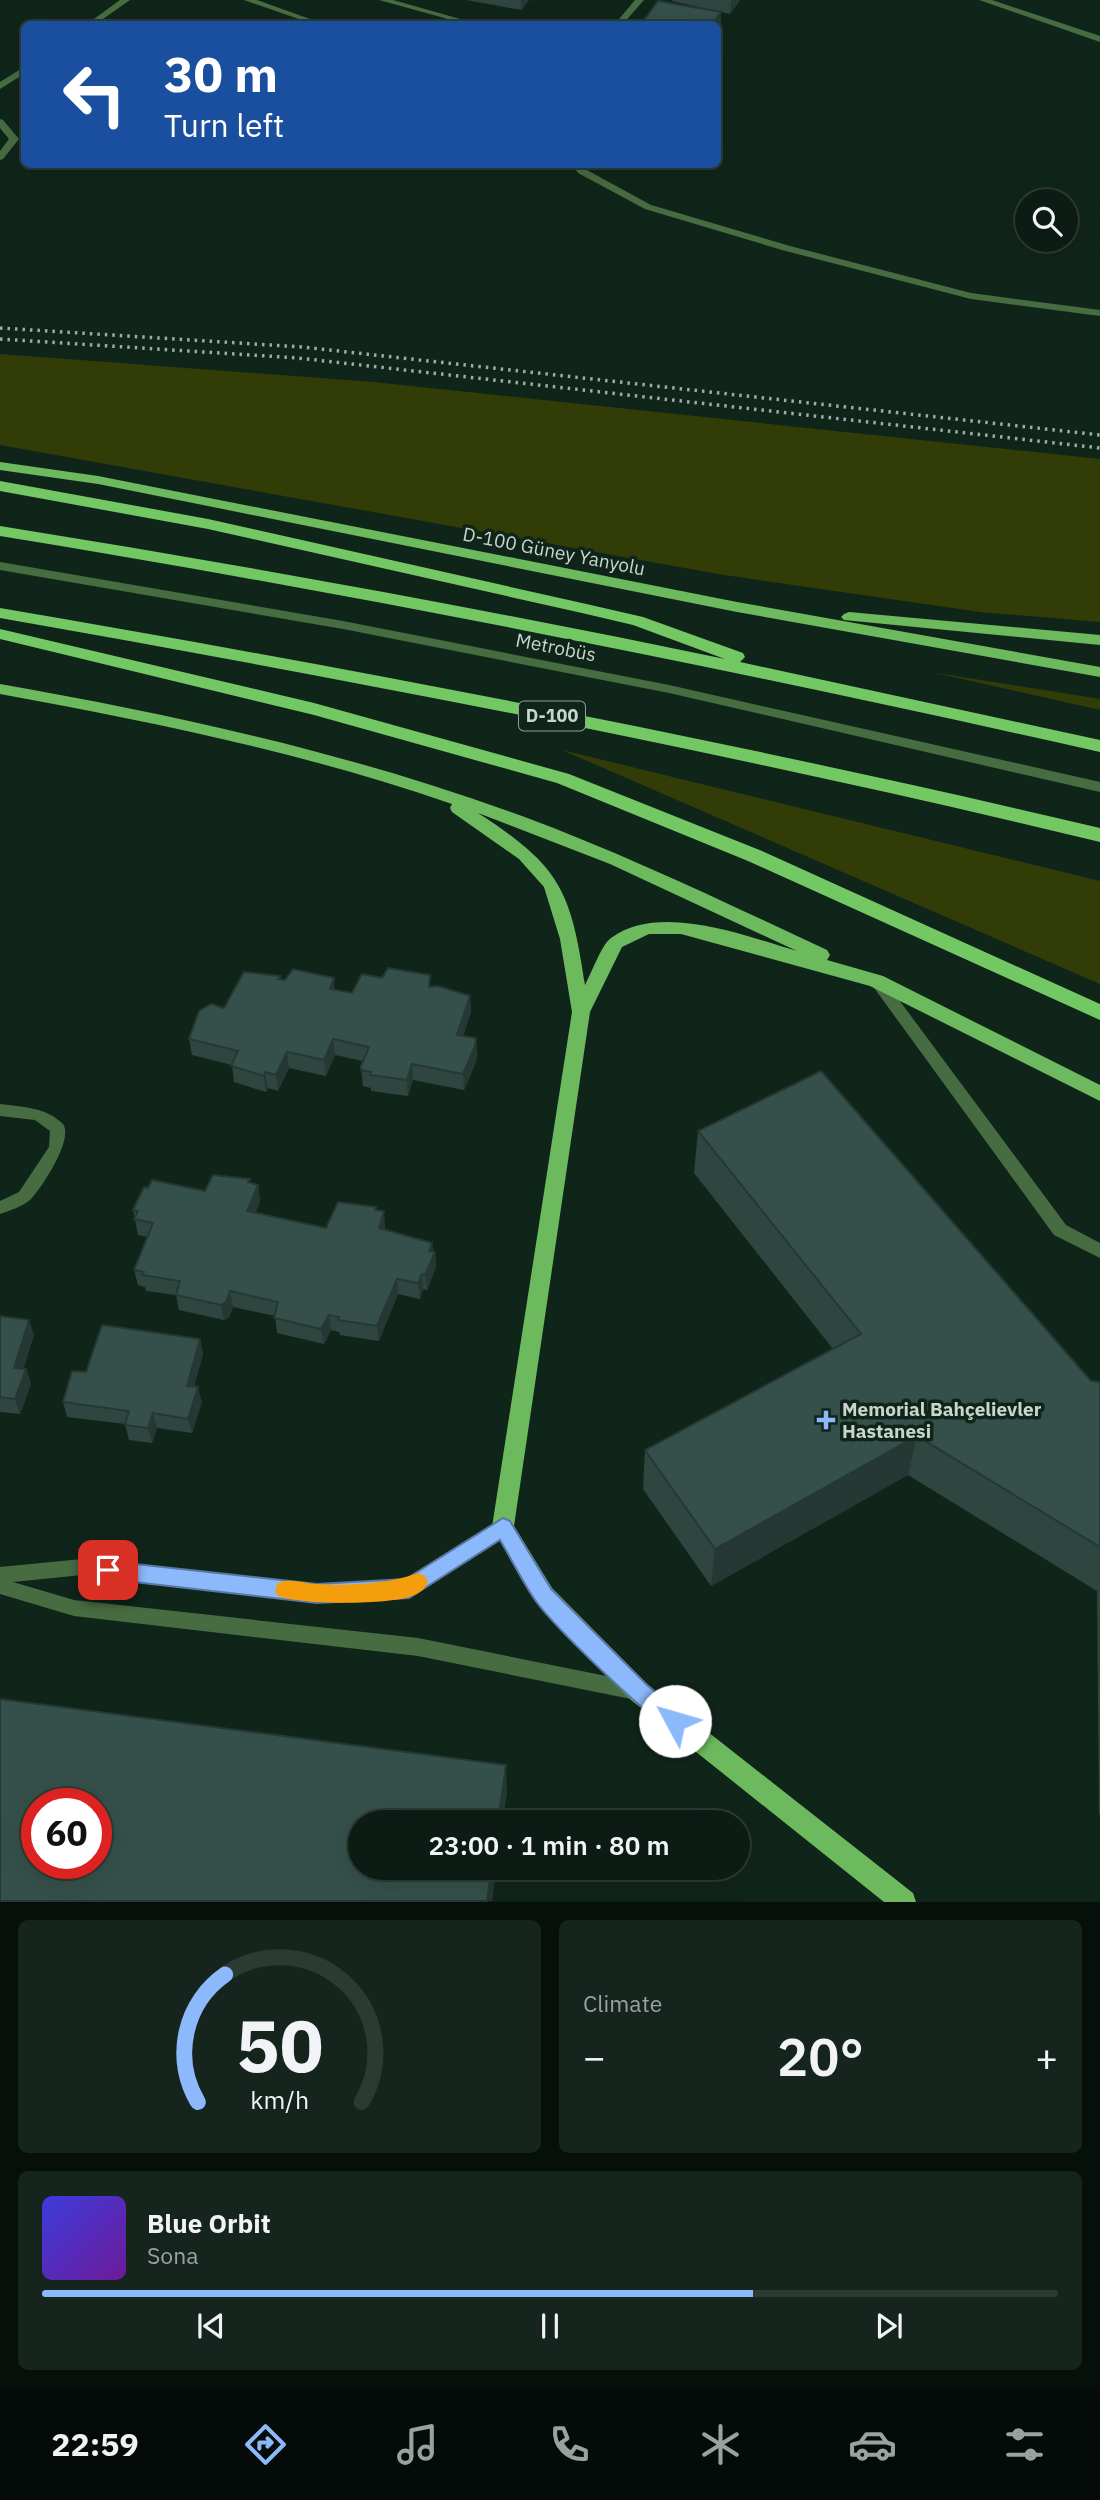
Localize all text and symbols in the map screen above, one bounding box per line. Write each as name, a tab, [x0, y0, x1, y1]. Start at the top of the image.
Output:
text: 30 m	[164, 42, 278, 105]
icon: left	[49, 49, 140, 140]
text: Turn left	[164, 104, 284, 146]
map controls	[1015, 189, 1078, 252]
button: search	[1015, 189, 1078, 252]
street label: D-100 Güney Yanyolu	[461, 522, 647, 580]
street label: Metrobüs	[514, 627, 598, 667]
road number: D-100	[519, 702, 585, 730]
place label: Memorial Bahçelievler Hastanesi	[842, 1397, 1042, 1443]
marker: Memorial Bahçelievler Hastanesi	[816, 1410, 836, 1430]
pin	[78, 1540, 138, 1600]
icon: arrive	[89, 1551, 127, 1589]
position arrow	[638, 1684, 712, 1758]
speed limit sign: 60	[21, 1788, 112, 1879]
text: 23:00 · 1 min · 80 m	[428, 1828, 670, 1862]
text: Climate	[583, 1988, 662, 2018]
text: 50	[236, 1998, 323, 2093]
text: 20°	[777, 2023, 864, 2090]
text: −	[583, 2032, 606, 2081]
text: +	[1035, 2032, 1058, 2081]
text: km/h	[250, 2083, 309, 2116]
text: Blue Orbit	[147, 2206, 271, 2240]
text: Sona	[147, 2240, 199, 2270]
icon: previous	[192, 2307, 230, 2345]
icon: pause	[531, 2307, 569, 2345]
icon: next	[870, 2307, 908, 2345]
icon: directions	[241, 2420, 290, 2469]
icon: music	[393, 2420, 442, 2469]
icon: phone	[545, 2420, 594, 2469]
icon: climate	[696, 2420, 745, 2469]
icon: car	[848, 2420, 897, 2469]
icon: filters	[1000, 2420, 1049, 2469]
text: 22:59	[51, 2423, 139, 2465]

